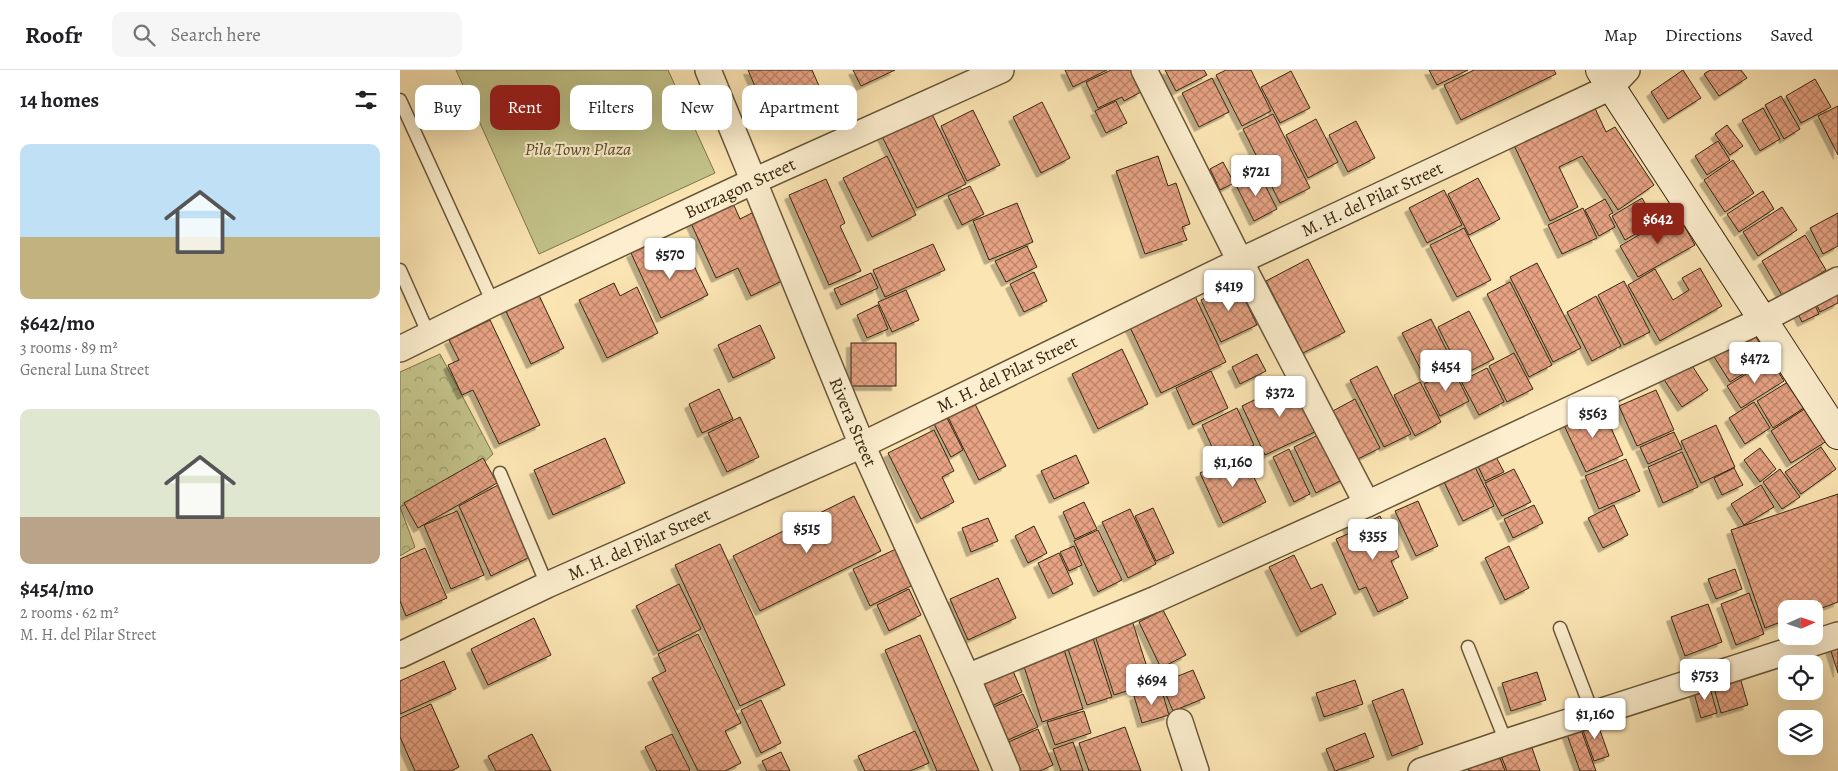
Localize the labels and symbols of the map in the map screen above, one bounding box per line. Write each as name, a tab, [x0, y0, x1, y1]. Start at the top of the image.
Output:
park label: Pila Town Plaza	[525, 137, 631, 161]
street label: Burzagon Street	[681, 152, 799, 224]
pin: $721	[1226, 154, 1286, 197]
street label: M. H. del Pilar Street	[1297, 156, 1447, 242]
pin: $642	[1628, 202, 1688, 245]
pin: $570	[640, 238, 700, 280]
pin: $419	[1199, 270, 1259, 312]
street label: M. H. del Pilar Street	[933, 330, 1081, 418]
pin: $472	[1725, 342, 1785, 384]
pin: $454	[1416, 350, 1476, 392]
street label: Rivera Street	[823, 374, 883, 470]
pin: $372	[1250, 376, 1310, 418]
pin: $563	[1563, 396, 1623, 439]
pin: $1,160	[1192, 446, 1274, 488]
street label: M. H. del Pilar Street	[564, 502, 714, 586]
pin: $515	[777, 512, 837, 554]
pin: $355	[1343, 518, 1403, 561]
north arrow	[1778, 600, 1822, 645]
pin: $753	[1675, 658, 1735, 701]
pin: $694	[1122, 664, 1182, 706]
pin: $1,160	[1554, 698, 1636, 740]

